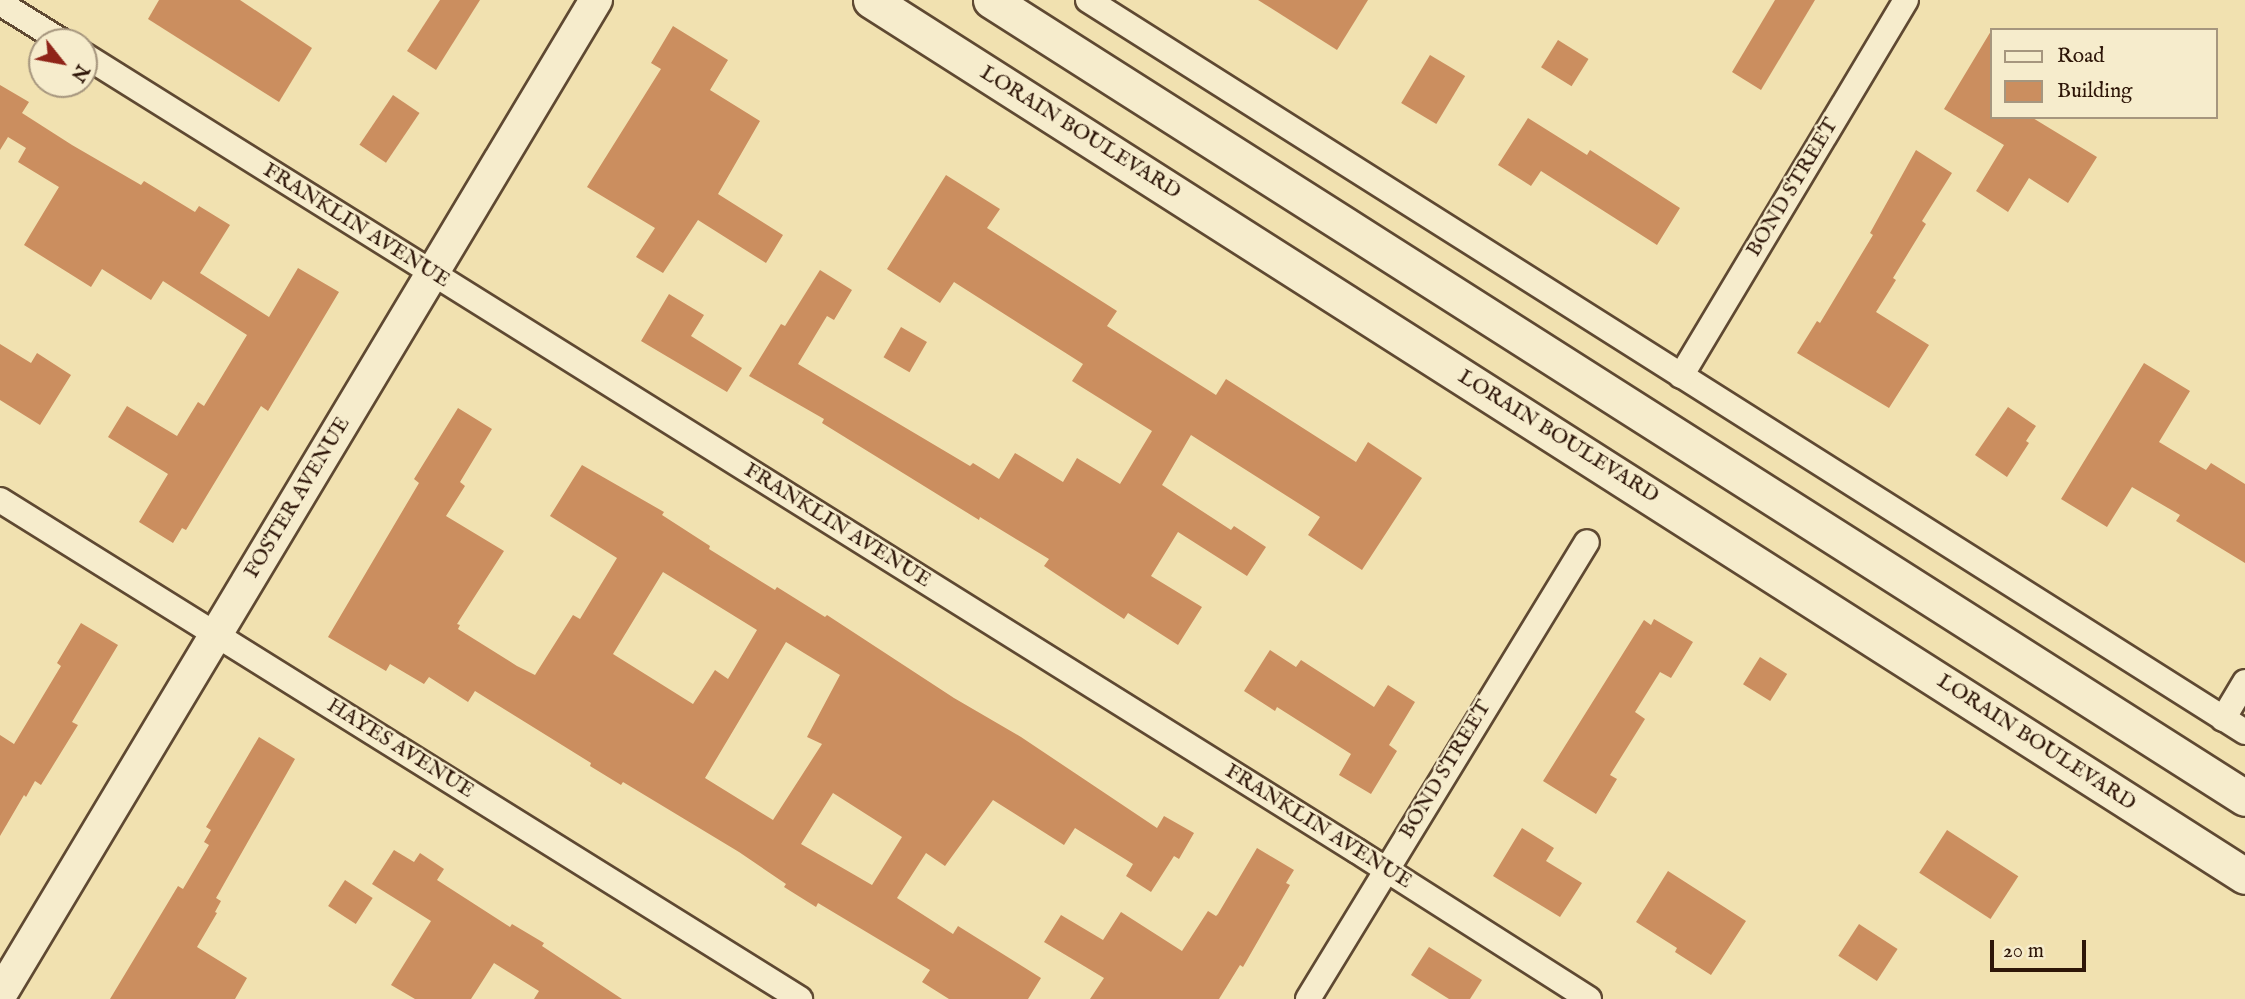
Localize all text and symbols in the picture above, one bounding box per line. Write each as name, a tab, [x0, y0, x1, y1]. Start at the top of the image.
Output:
north arrow	[28, 28, 98, 98]
legend	[1990, 28, 2217, 119]
text: Road	[2057, 43, 2104, 70]
text: N	[65, 60, 94, 86]
street label: LORAIN BOULEVARD	[975, 61, 1185, 205]
text: Building	[2057, 78, 2132, 105]
street label: BOND STREET	[1742, 114, 1844, 262]
street label: FRANKLIN AVENUE	[258, 158, 454, 294]
street label: LORAIN BOULEVARD	[1453, 365, 1663, 509]
street label: FOSTER AVENUE	[240, 413, 356, 583]
street label: FRANKLIN AVENUE	[739, 458, 935, 594]
street label: LORAIN BOULEVARD	[1932, 669, 2140, 817]
street label: HAYES AVENUE	[322, 694, 478, 804]
street label: BOND STREET	[1395, 696, 1497, 844]
street label: FRANKLIN AVENUE	[1220, 759, 1416, 895]
scale bar	[1993, 926, 2089, 970]
text: 20 m	[2003, 938, 2044, 965]

